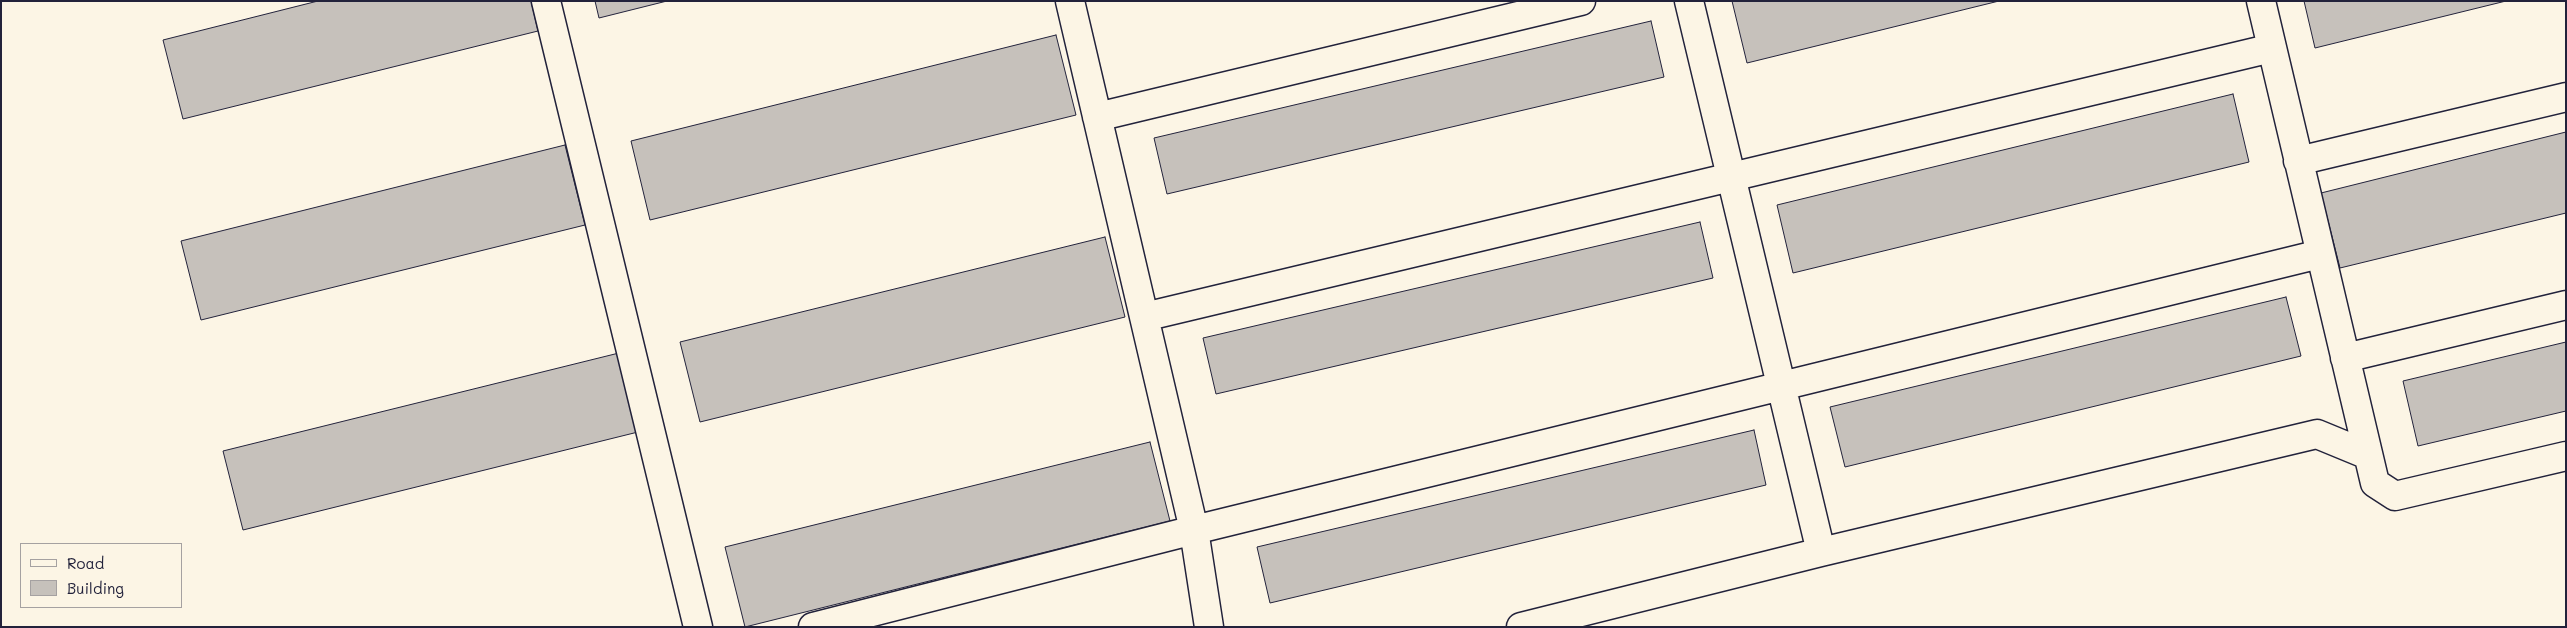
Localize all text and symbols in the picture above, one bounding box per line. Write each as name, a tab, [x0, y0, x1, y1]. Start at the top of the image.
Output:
legend	[20, 543, 182, 608]
text: Road	[67, 553, 104, 573]
text: Building	[67, 578, 124, 598]

